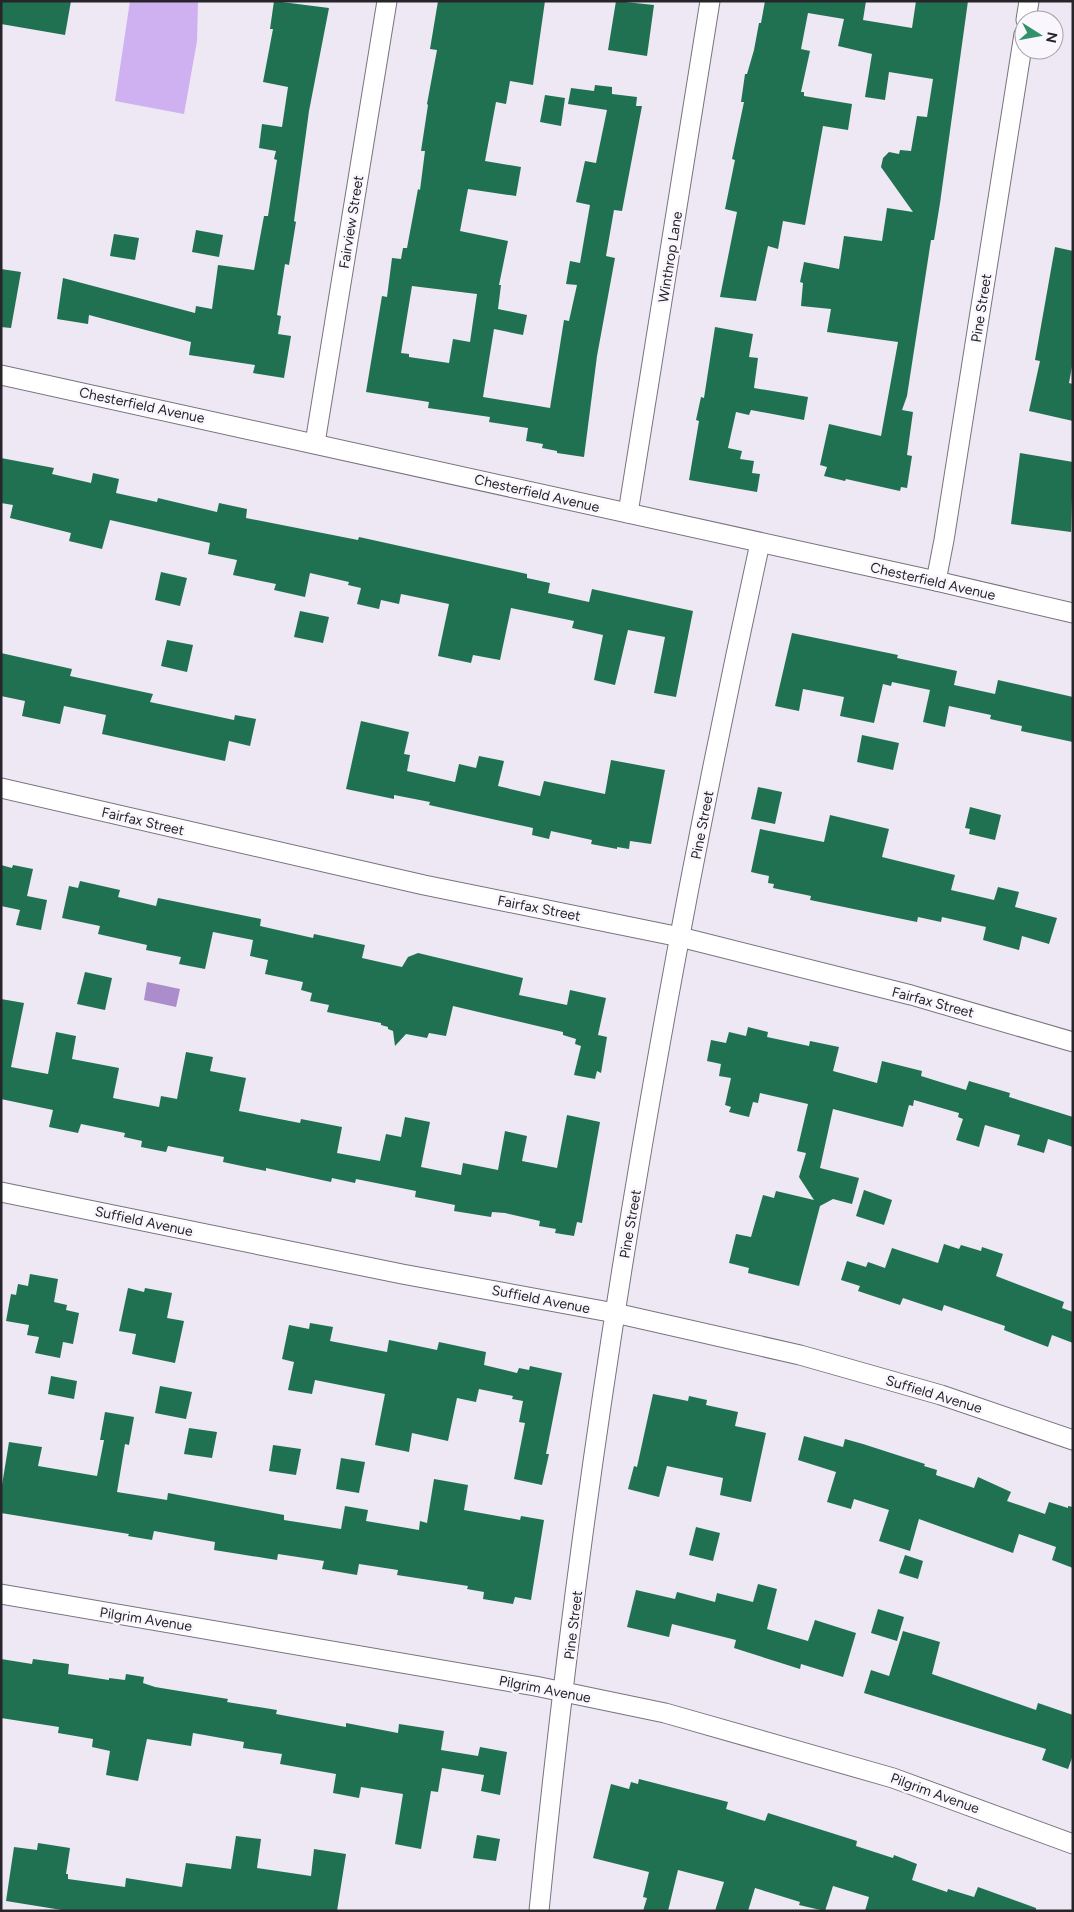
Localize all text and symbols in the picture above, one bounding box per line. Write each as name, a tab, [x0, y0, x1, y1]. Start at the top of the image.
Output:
north arrow	[1014, 10, 1064, 60]
text: N	[1042, 30, 1061, 44]
street label: Fairview Street	[336, 174, 367, 270]
street label: Winthrop Lane	[655, 210, 686, 304]
street label: Pine Street	[968, 272, 995, 344]
street label: Chesterfield Avenue	[78, 384, 207, 427]
street label: Chesterfield Avenue	[473, 471, 601, 516]
street label: Chesterfield Avenue	[869, 559, 997, 604]
street label: Pine Street	[688, 789, 717, 861]
street label: Fairfax Street	[100, 804, 186, 839]
street label: Fairfax Street	[496, 892, 582, 925]
street label: Fairfax Street	[890, 983, 976, 1022]
street label: Pine Street	[616, 1188, 645, 1260]
street label: Suffield Avenue	[93, 1203, 195, 1240]
street label: Suffield Avenue	[490, 1282, 592, 1317]
street label: Suffield Avenue	[884, 1372, 984, 1417]
street label: Pine Street	[561, 1590, 586, 1661]
street label: Pilgrim Avenue	[98, 1604, 194, 1635]
street label: Pilgrim Avenue	[497, 1672, 593, 1707]
street label: Pilgrim Avenue	[888, 1770, 982, 1818]

